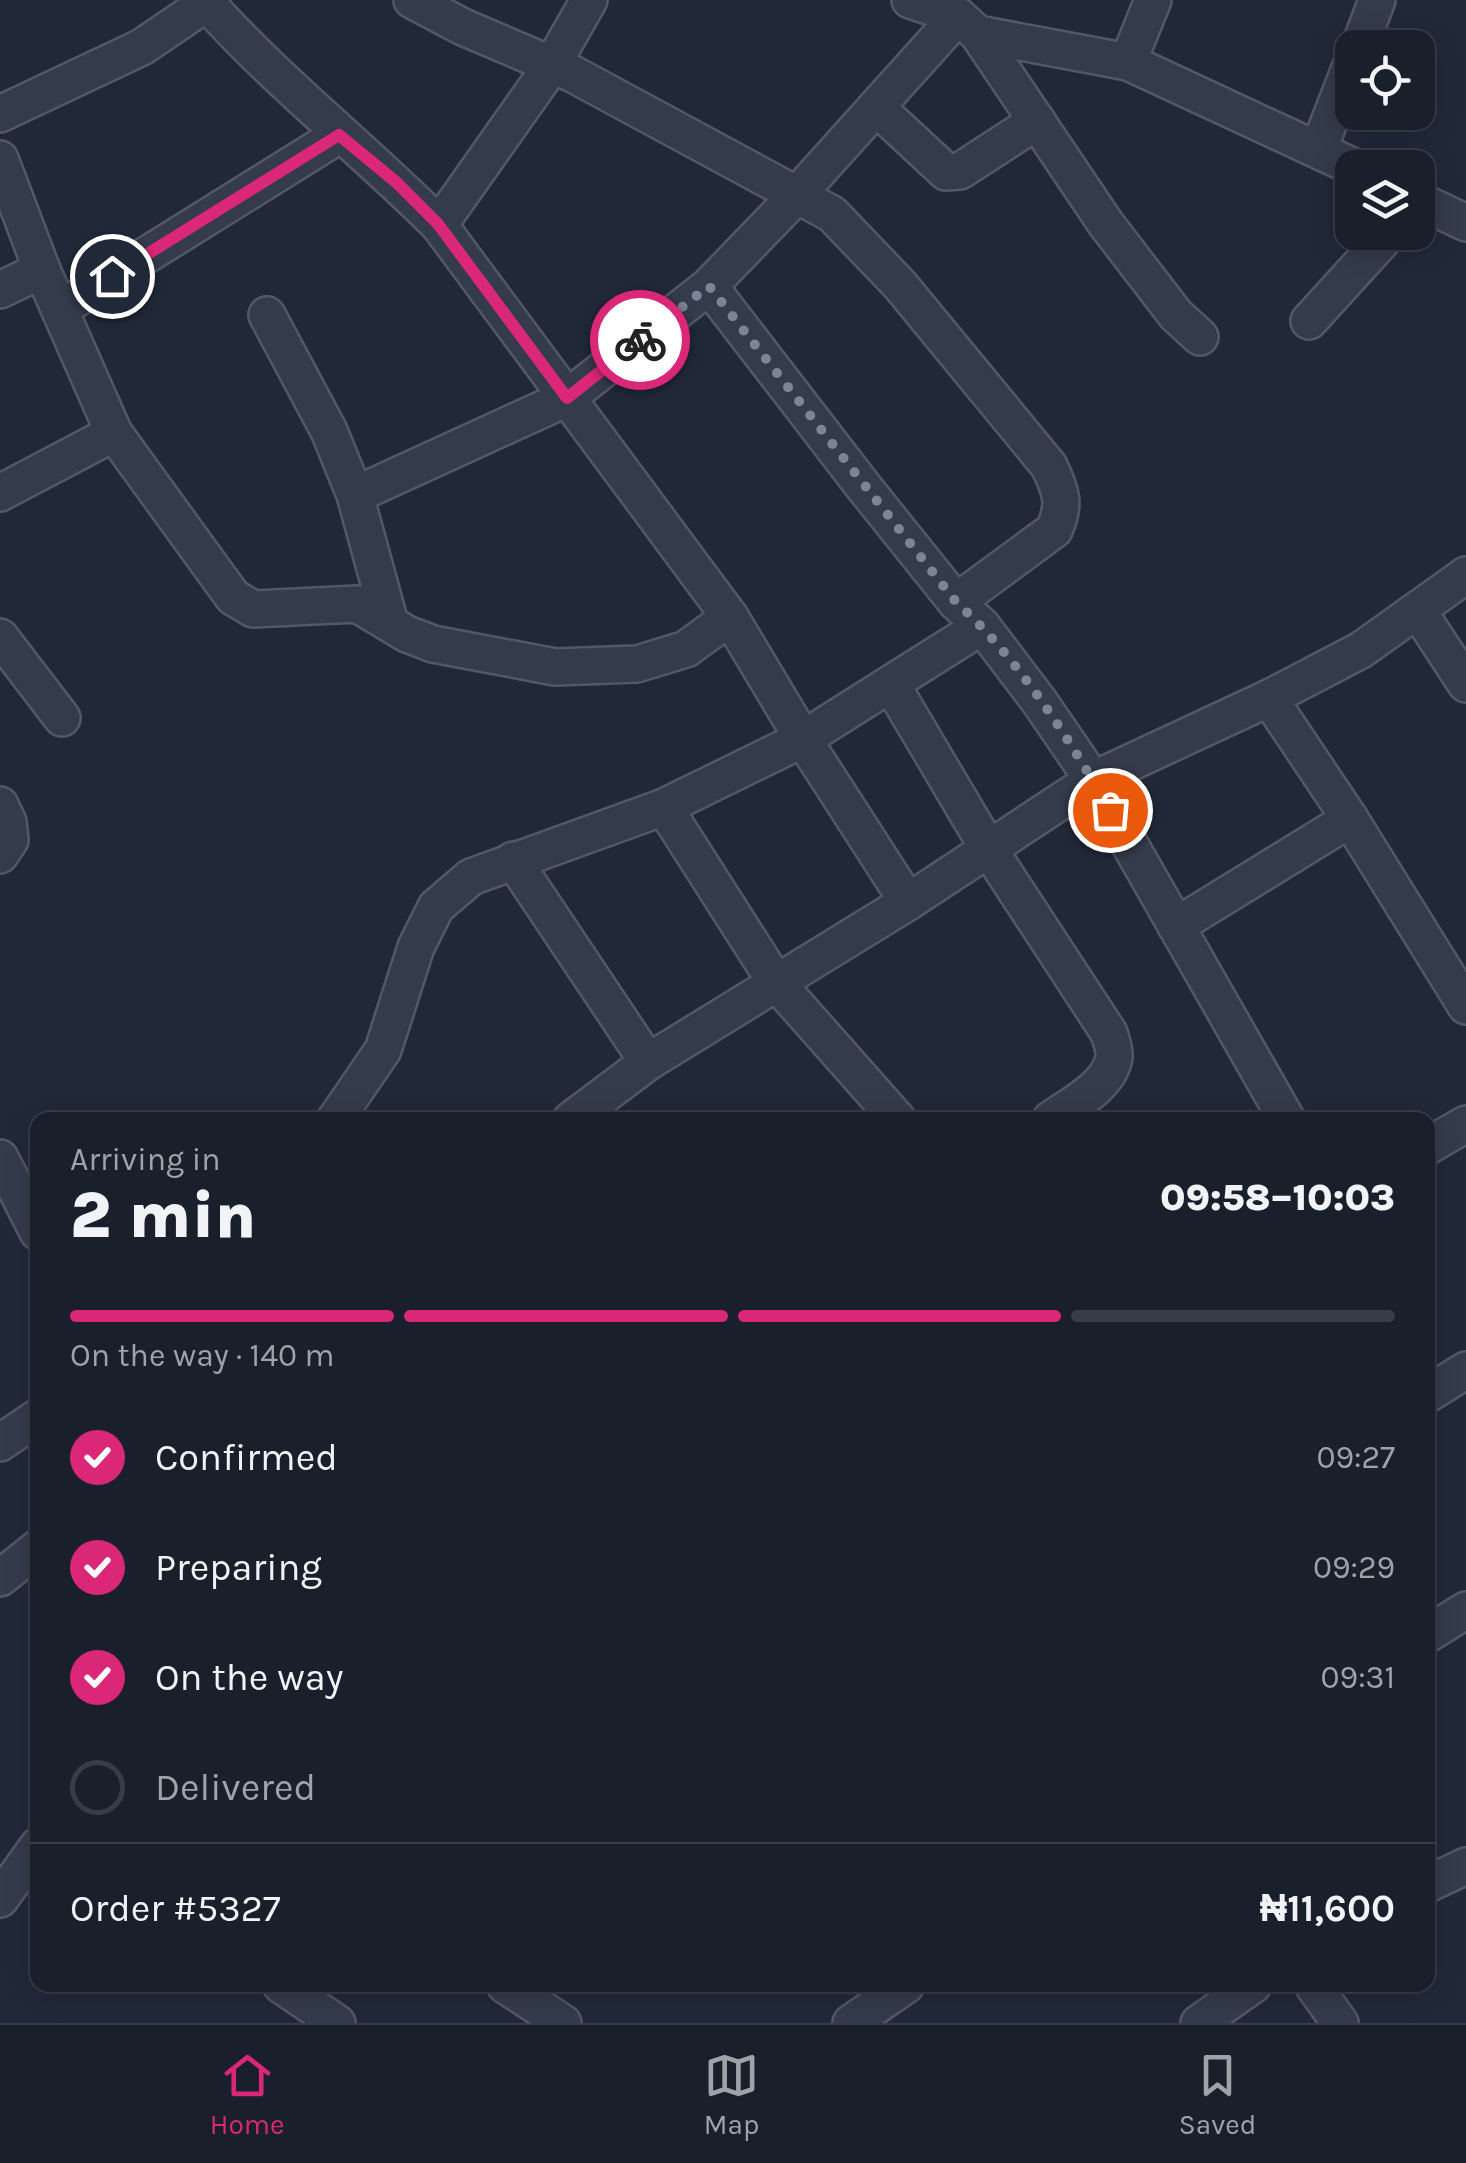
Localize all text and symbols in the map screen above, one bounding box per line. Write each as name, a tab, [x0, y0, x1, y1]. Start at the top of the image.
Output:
map controls	[1335, 30, 1435, 250]
button: locate	[1335, 30, 1435, 130]
button: layers	[1335, 150, 1435, 250]
pin	[70, 234, 155, 319]
icon: home	[85, 249, 140, 304]
courier	[590, 290, 690, 390]
icon: bike	[613, 313, 668, 368]
pin	[1068, 768, 1153, 853]
icon: bag	[1083, 783, 1138, 838]
text: Arriving in	[70, 1141, 221, 1178]
text: 09:58–10:03	[1160, 1175, 1395, 1220]
text: 2 min	[70, 1177, 256, 1253]
text: On the way · 140 m	[70, 1337, 335, 1374]
icon: check	[70, 1430, 125, 1485]
text: Confirmed	[155, 1435, 338, 1480]
text: 09:27	[1317, 1439, 1395, 1476]
icon: check	[70, 1540, 125, 1595]
text: Preparing	[155, 1545, 322, 1590]
text: 09:29	[1313, 1549, 1395, 1586]
icon: check	[70, 1650, 125, 1705]
text: On the way	[155, 1655, 343, 1700]
text: 09:31	[1321, 1659, 1395, 1696]
text: Delivered	[155, 1765, 316, 1810]
text: Order #5327	[70, 1886, 281, 1931]
text: ₦11,600	[1260, 1886, 1395, 1931]
tab: Home	[210, 2048, 284, 2141]
tab: Map	[704, 2048, 759, 2141]
tab: Saved	[1179, 2048, 1256, 2141]

